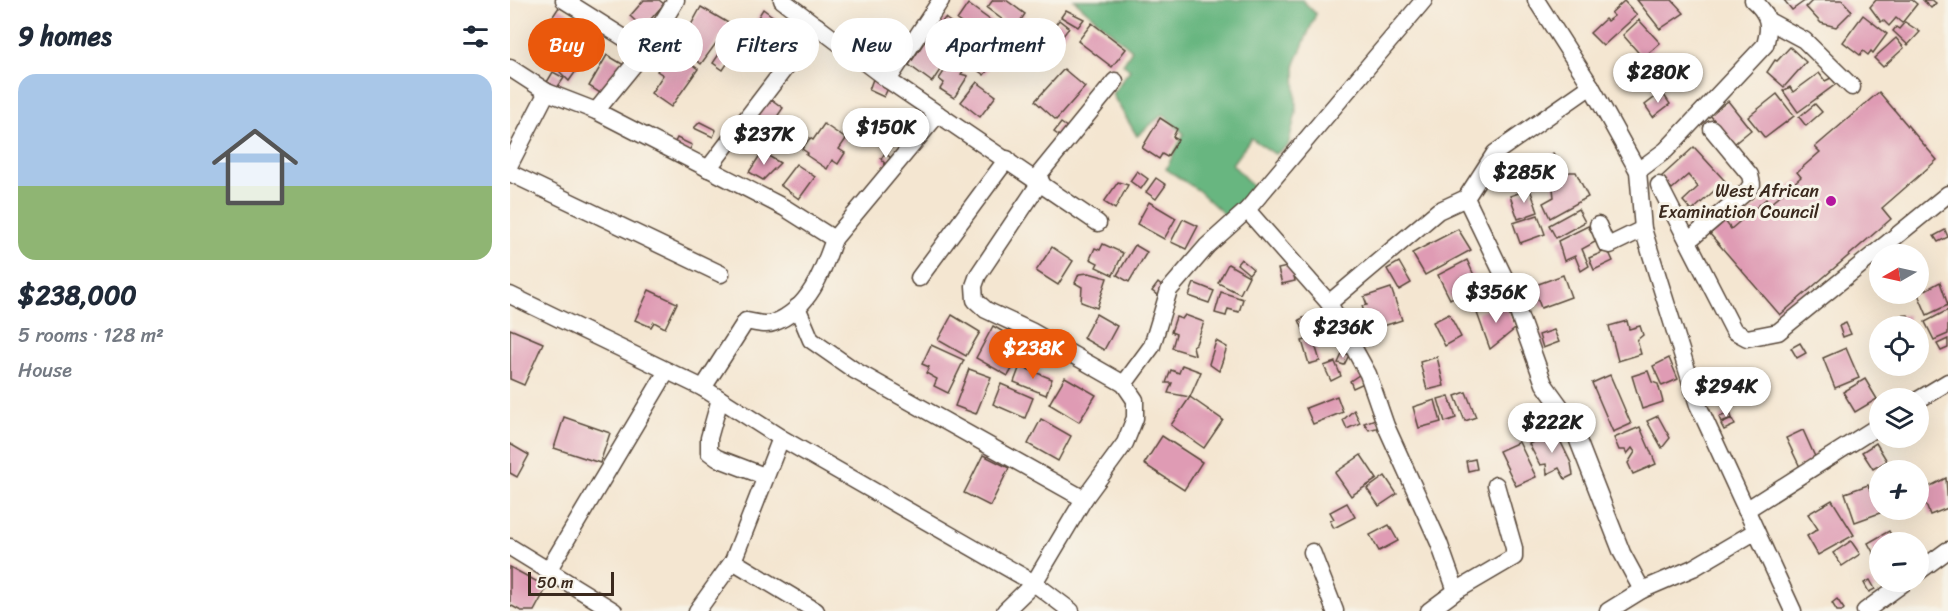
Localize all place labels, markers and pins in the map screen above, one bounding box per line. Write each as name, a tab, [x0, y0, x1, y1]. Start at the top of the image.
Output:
pin: $280K	[1616, 53, 1700, 104]
pin: $150K	[844, 108, 928, 159]
pin: $237K	[722, 115, 806, 166]
pin: $285K	[1482, 153, 1566, 204]
place label: West African Examination Council	[1658, 175, 1820, 228]
marker: West African Examination Council	[1824, 194, 1838, 208]
pin: $356K	[1454, 273, 1538, 324]
pin: $236K	[1301, 308, 1385, 359]
pin: $238K	[991, 329, 1075, 380]
pin: $294K	[1684, 367, 1768, 418]
pin: $222K	[1510, 403, 1594, 454]

